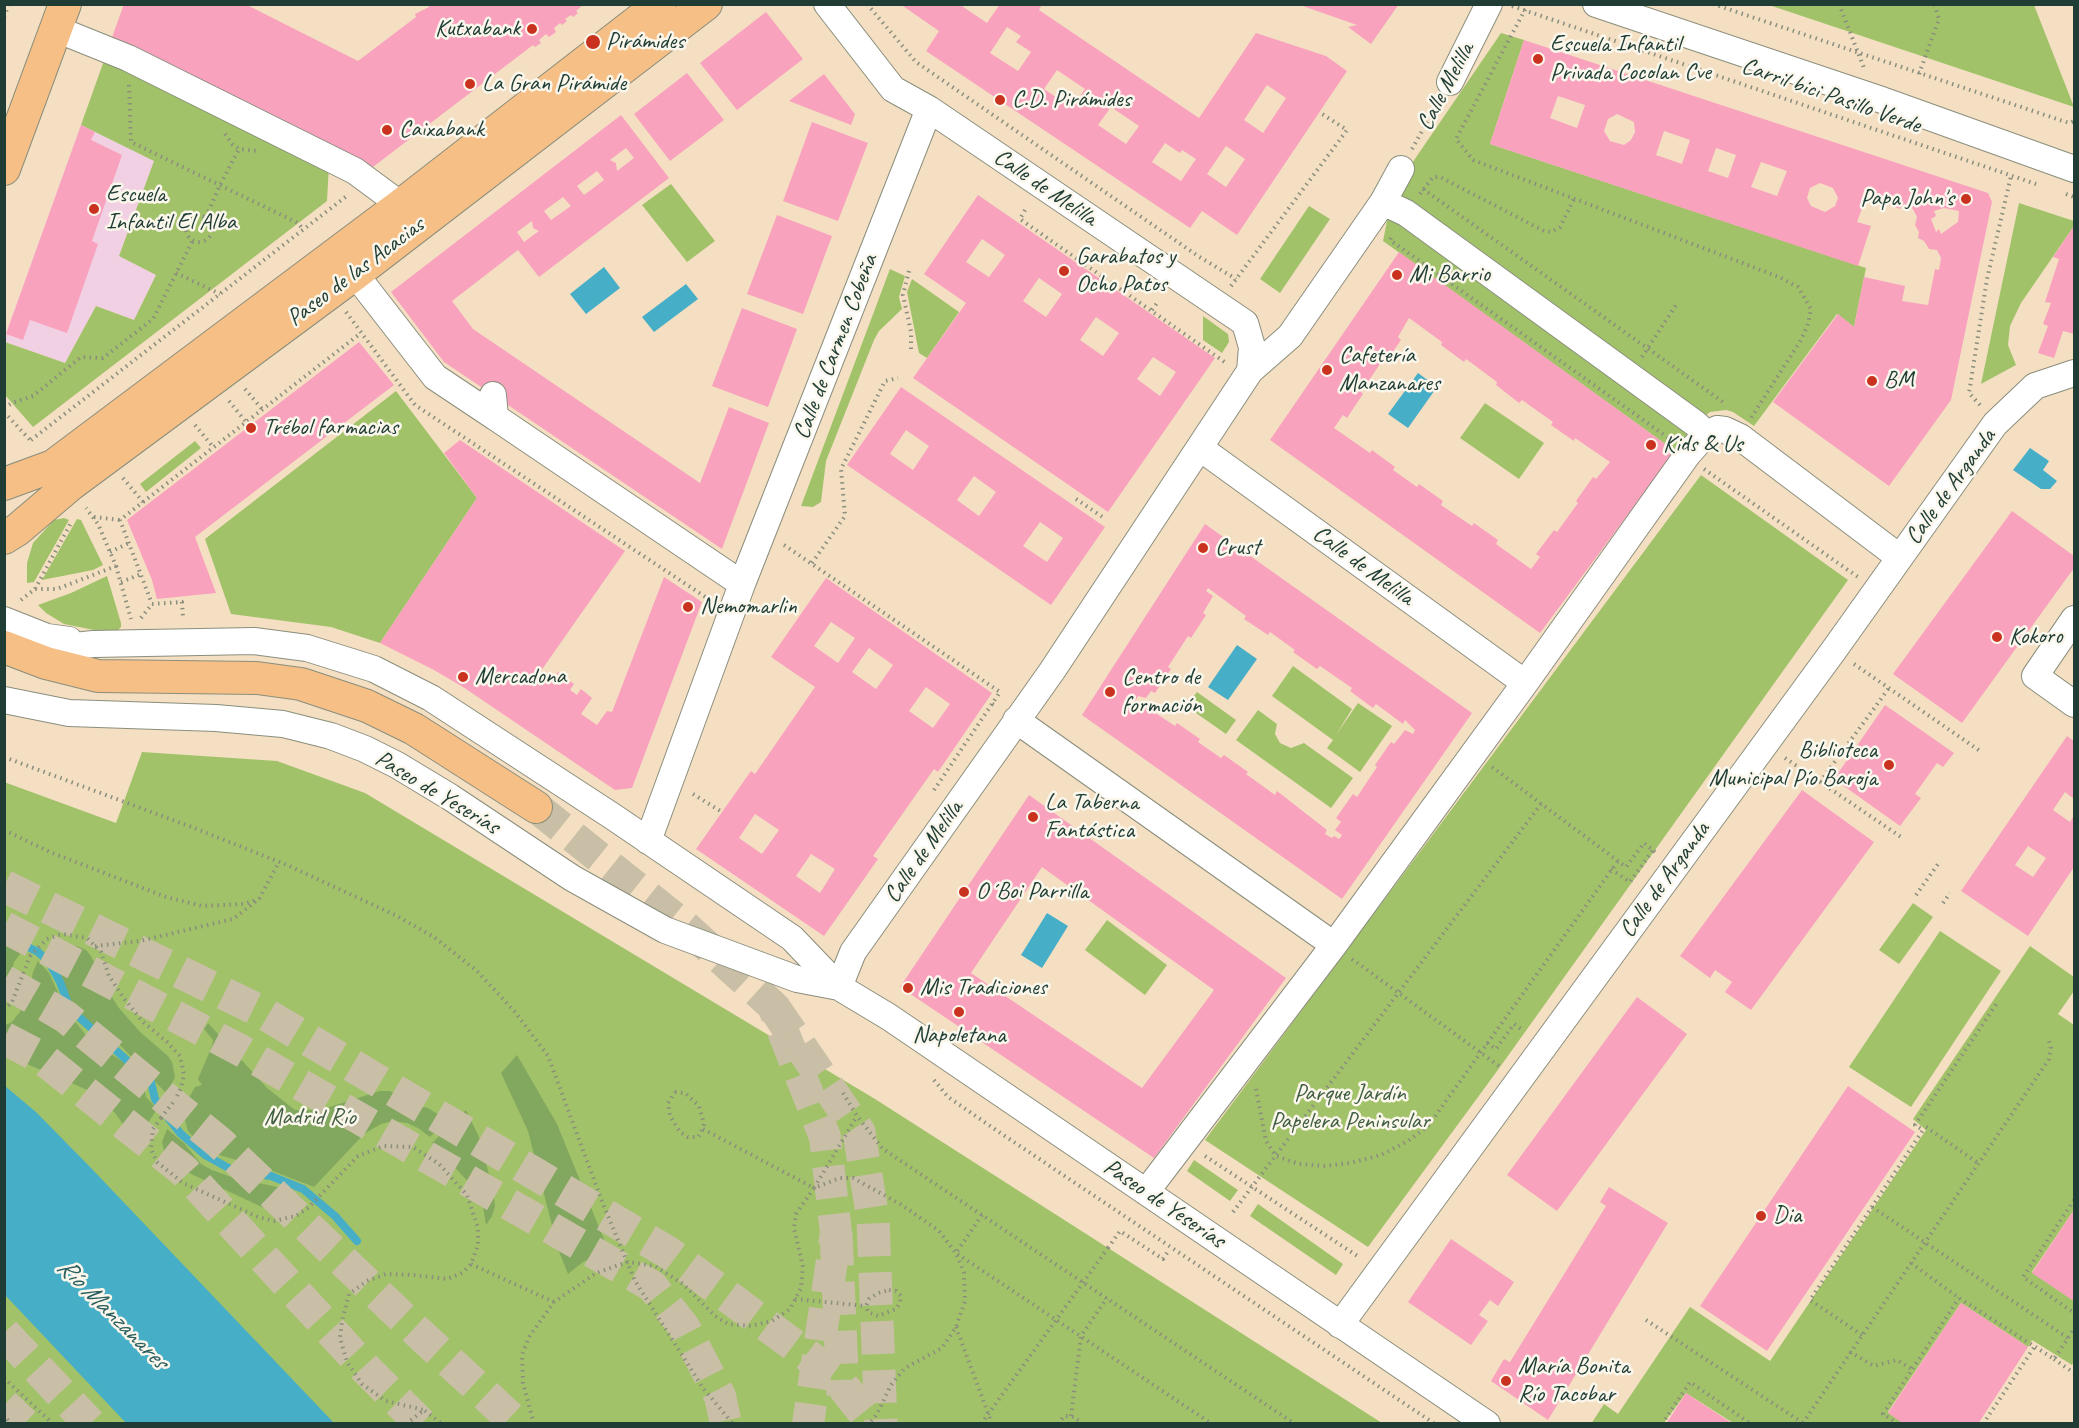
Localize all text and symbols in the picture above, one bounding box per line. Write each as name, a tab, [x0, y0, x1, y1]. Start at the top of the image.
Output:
place label: Kutxabank	[435, 15, 520, 43]
marker: Kutxabank	[525, 22, 539, 36]
place label: Pirámides	[606, 28, 684, 56]
place label: Escuela Infantil Privada Cocolan Cve	[1550, 31, 1711, 87]
marker: Pirámides	[584, 33, 602, 51]
street label: Calle Melilla	[1411, 38, 1481, 136]
marker: Escuela Infantil Privada Cocolan Cve	[1531, 52, 1545, 66]
street label: Carril bici Pasillo Verde	[1738, 52, 1924, 140]
place label: La Gran Pirámide	[482, 70, 626, 98]
marker: La Gran Pirámide	[463, 77, 477, 91]
place label: C.D. Pirámides	[1012, 86, 1131, 114]
marker: C.D. Pirámides	[993, 93, 1007, 107]
place label: Caixabank	[399, 116, 484, 144]
marker: Caixabank	[380, 123, 394, 137]
street label: Calle de Melilla	[988, 143, 1102, 233]
place label: Escuela Infantil El Alba	[106, 181, 236, 237]
place label: Papa John's	[1860, 185, 1954, 213]
marker: Papa John's	[1959, 192, 1973, 206]
marker: Escuela Infantil El Alba	[87, 202, 101, 216]
street label: Paseo de las Acacias	[282, 211, 430, 333]
place label: Garabatos y Ocho Patos	[1076, 243, 1175, 299]
street label: Calle de Carmen Cobeña	[788, 251, 884, 443]
place label: Mi Barrio	[1409, 261, 1490, 289]
marker: Garabatos y Ocho Patos	[1057, 264, 1071, 278]
marker: Mi Barrio	[1390, 268, 1404, 282]
place label: Cafetería Manzanares	[1339, 342, 1440, 398]
marker: Cafetería Manzanares	[1320, 363, 1334, 377]
place label: BM	[1884, 367, 1914, 395]
marker: BM	[1865, 374, 1879, 388]
place label: Trébol farmacias	[263, 414, 398, 442]
marker: Trébol farmacias	[244, 421, 258, 435]
street label: Calle de Arganda	[1899, 424, 2003, 550]
place label: Kids & Us	[1663, 431, 1742, 459]
marker: Kids & Us	[1644, 438, 1658, 452]
street label: Calle de Melilla	[1307, 520, 1419, 612]
place label: Crust	[1215, 534, 1260, 562]
marker: Crust	[1196, 541, 1210, 555]
place label: Nemomarlin	[700, 593, 797, 621]
marker: Nemomarlin	[681, 600, 695, 614]
place label: Kokoro	[2009, 623, 2063, 651]
marker: Kokoro	[1990, 630, 2004, 644]
place label: Mercadona	[475, 663, 566, 691]
place label: Centro de formación	[1122, 664, 1201, 720]
marker: Mercadona	[456, 670, 470, 684]
marker: Centro de formación	[1103, 685, 1117, 699]
place label: Biblioteca Municipal Pío Baroja	[1709, 737, 1877, 793]
street label: Paseo de Yeserías	[369, 745, 505, 841]
marker: Biblioteca Municipal Pío Baroja	[1882, 758, 1896, 772]
place label: La Taberna Fantástica	[1045, 789, 1138, 845]
street label: Calle de Melilla	[878, 795, 970, 909]
marker: La Taberna Fantástica	[1026, 810, 1040, 824]
street label: Calle de Arganda	[1613, 817, 1717, 943]
place label: O´Boi Parrilla	[976, 878, 1088, 906]
marker: O´Boi Parrilla	[957, 885, 971, 899]
place label: Mis Tradiciones	[920, 974, 1047, 1002]
marker: Mis Tradiciones	[901, 981, 915, 995]
marker: Napoletana	[952, 1005, 966, 1019]
place label: Napoletana	[912, 1022, 1006, 1050]
park label: Parque Jardín Papelera Peninsular	[1270, 1080, 1430, 1136]
park label: Madrid Río	[264, 1104, 356, 1132]
street label: Paseo de Yeserías	[1098, 1153, 1230, 1255]
place label: Dia	[1773, 1202, 1801, 1230]
marker: Dia	[1754, 1209, 1768, 1223]
water label: Río Manzanares	[50, 1252, 174, 1376]
place label: María Bonita Río Tacobar	[1518, 1353, 1629, 1409]
marker: María Bonita Río Tacobar	[1499, 1374, 1513, 1388]

